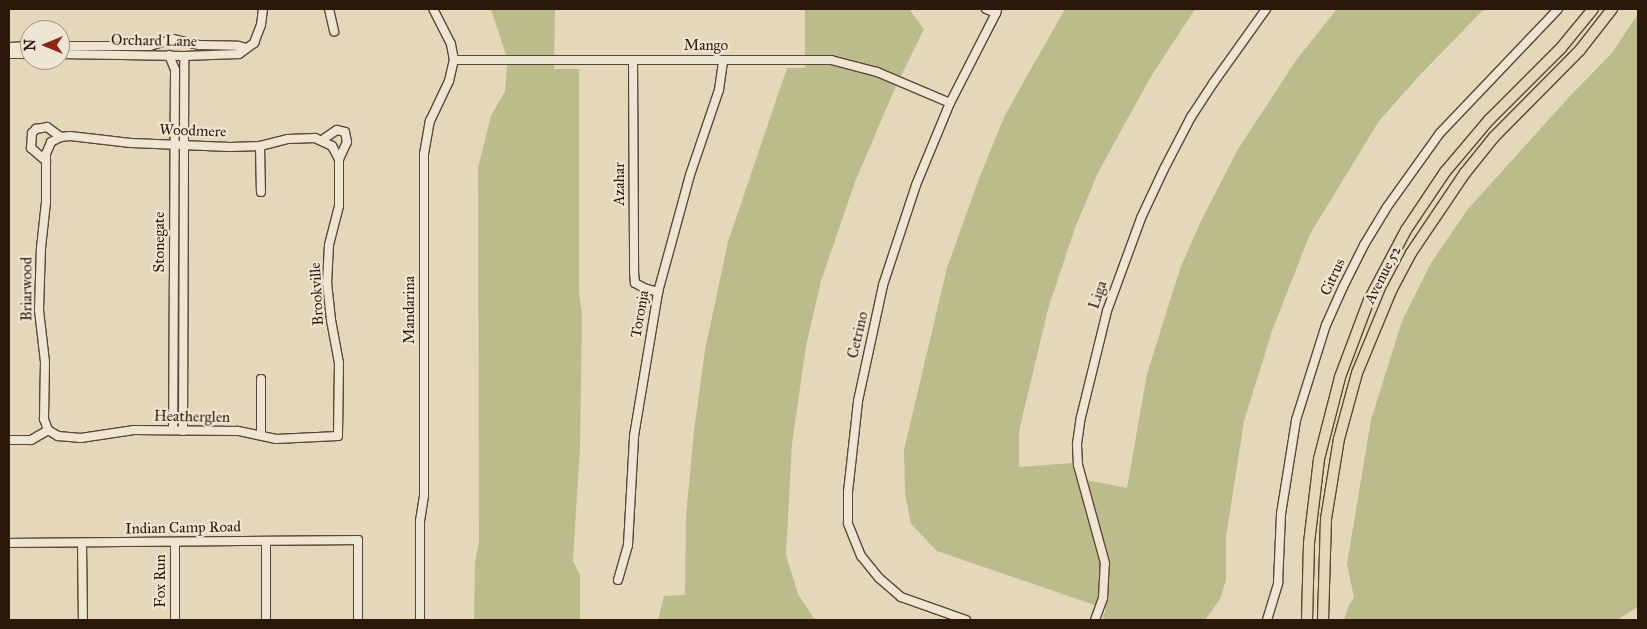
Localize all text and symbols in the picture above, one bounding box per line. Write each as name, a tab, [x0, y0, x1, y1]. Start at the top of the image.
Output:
north arrow	[20, 20, 70, 70]
street label: Orchard Lane	[111, 31, 197, 51]
street label: Mango	[684, 37, 728, 55]
text: N	[22, 39, 39, 51]
street label: Woodmere	[159, 121, 227, 141]
street label: Azahar	[611, 162, 629, 206]
street label: Stonegate	[151, 212, 169, 272]
street label: Avenue 52	[1361, 243, 1405, 307]
street label: Citrus	[1317, 256, 1349, 298]
street label: Briarwood	[18, 257, 36, 321]
street label: Brookville	[306, 262, 328, 326]
street label: Mandarina	[401, 276, 419, 344]
street label: Liga	[1085, 279, 1111, 311]
street label: Toronja	[627, 289, 653, 339]
street label: Cetrino	[844, 310, 872, 360]
street label: Heatherglen	[154, 407, 230, 427]
street label: Indian Camp Road	[125, 518, 241, 538]
street label: Fox Run	[152, 554, 170, 608]

